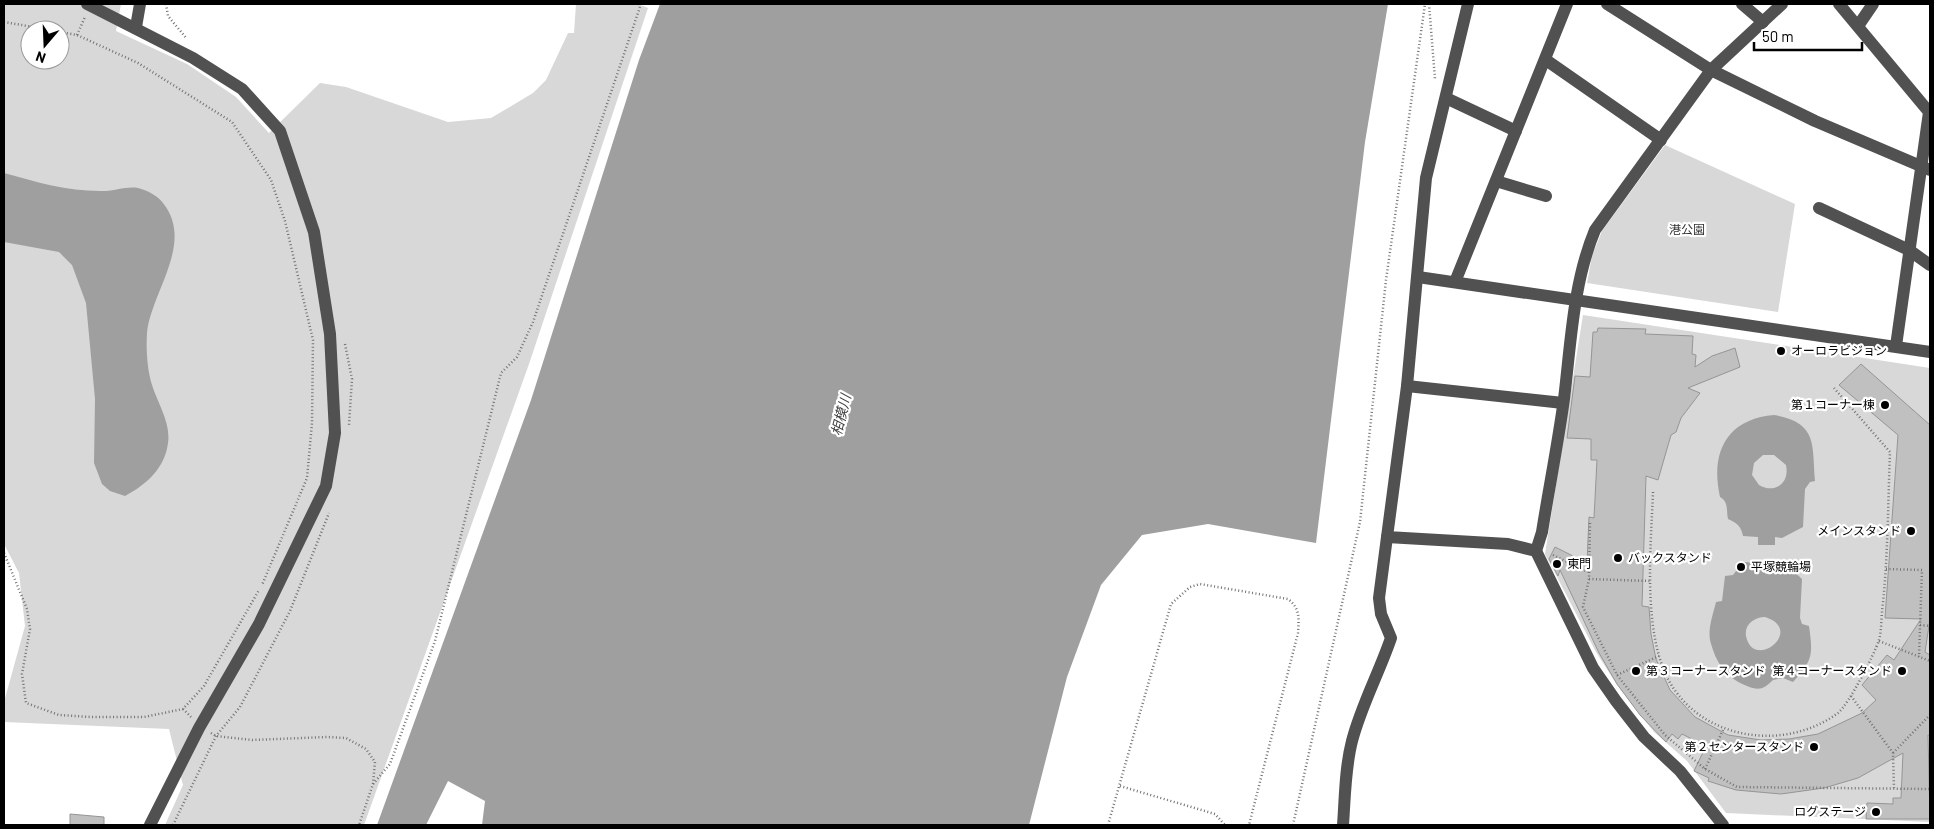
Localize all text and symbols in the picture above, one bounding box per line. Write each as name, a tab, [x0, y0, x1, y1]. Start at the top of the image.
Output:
north arrow	[20, 20, 70, 70]
scale bar	[1754, 20, 1862, 52]
text: 50 m	[1762, 27, 1794, 45]
text: N	[33, 48, 48, 67]
park label: 港公園	[1669, 222, 1705, 236]
place label: オーロラビジョン	[1791, 343, 1887, 357]
marker: オーロラビジョン	[1775, 345, 1787, 357]
water label: 相模川	[827, 391, 854, 437]
place label: 第１コーナー棟	[1791, 397, 1875, 411]
marker: 第１コーナー棟	[1879, 399, 1891, 411]
place label: メインスタンド	[1817, 523, 1901, 537]
marker: メインスタンド	[1905, 525, 1917, 537]
place label: バックスタンド	[1628, 550, 1712, 564]
marker: バックスタンド	[1612, 552, 1624, 564]
place label: 東門	[1567, 556, 1591, 570]
marker: 東門	[1551, 558, 1563, 570]
place label: 平塚競輪場	[1751, 559, 1811, 573]
marker: 平塚競輪場	[1735, 561, 1747, 573]
place label: 第３コーナースタンド	[1646, 663, 1765, 677]
place label: 第４コーナースタンド	[1773, 663, 1892, 677]
marker: 第３コーナースタンド	[1630, 665, 1642, 677]
marker: 第４コーナースタンド	[1896, 665, 1908, 677]
place label: 第２センタースタンド	[1685, 739, 1804, 753]
marker: 第２センタースタンド	[1808, 741, 1820, 753]
place label: ログステージ	[1794, 804, 1866, 818]
marker: ログステージ	[1870, 806, 1882, 818]

